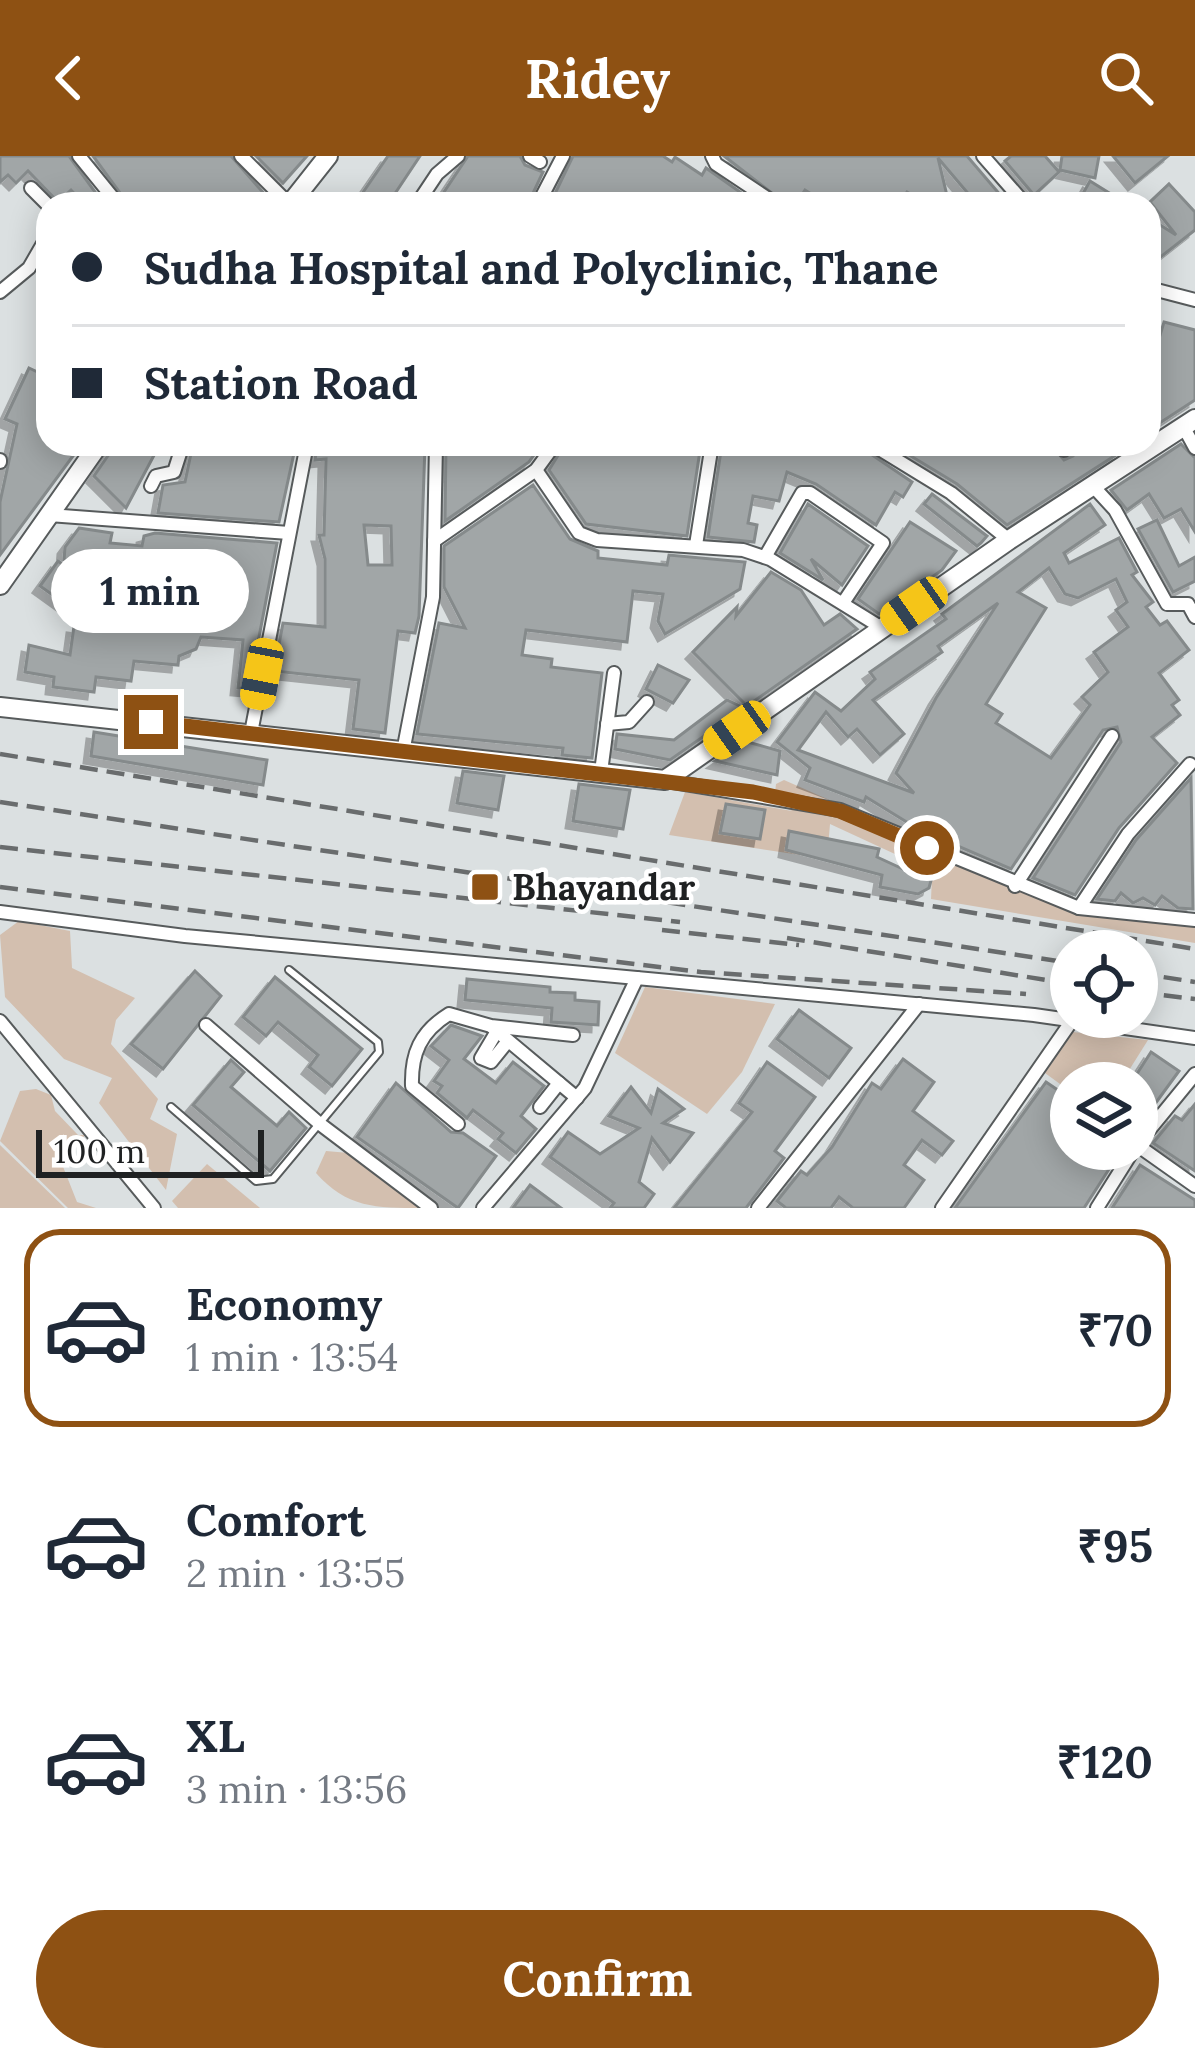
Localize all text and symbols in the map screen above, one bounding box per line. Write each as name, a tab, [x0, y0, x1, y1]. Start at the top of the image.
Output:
text: Ridey	[525, 44, 670, 113]
icon: back	[36, 45, 102, 111]
icon: search	[1093, 45, 1159, 111]
text: Sudha Hospital and Polyclinic, Thane	[144, 239, 938, 296]
text: Station Road	[144, 354, 418, 411]
callout: 1 min	[52, 548, 250, 632]
text: 1 min	[100, 566, 200, 616]
car	[874, 571, 954, 641]
car	[237, 635, 287, 713]
route end	[124, 695, 178, 749]
car	[697, 695, 777, 765]
route start	[900, 821, 954, 875]
place label: Bhayandar	[512, 864, 696, 910]
marker: Bhayandar	[469, 871, 501, 903]
map controls	[1050, 930, 1158, 1170]
button: locate	[1050, 930, 1158, 1038]
button: layers	[1050, 1062, 1158, 1170]
scale bar	[36, 1124, 264, 1177]
text: 100 m	[54, 1130, 145, 1172]
icon: car	[42, 1274, 150, 1382]
text: Economy	[186, 1275, 382, 1332]
text: ₹70	[1078, 1301, 1153, 1358]
text: 1 min · 13:54	[186, 1332, 398, 1382]
icon: car	[42, 1490, 150, 1598]
text: Comfort	[186, 1491, 366, 1548]
text: ₹95	[1077, 1517, 1153, 1574]
text: 2 min · 13:55	[186, 1548, 405, 1598]
icon: car	[42, 1706, 150, 1814]
text: XL	[186, 1707, 245, 1764]
text: ₹120	[1056, 1733, 1153, 1790]
text: 3 min · 13:56	[186, 1764, 407, 1814]
button: Confirm	[36, 1910, 1159, 2048]

